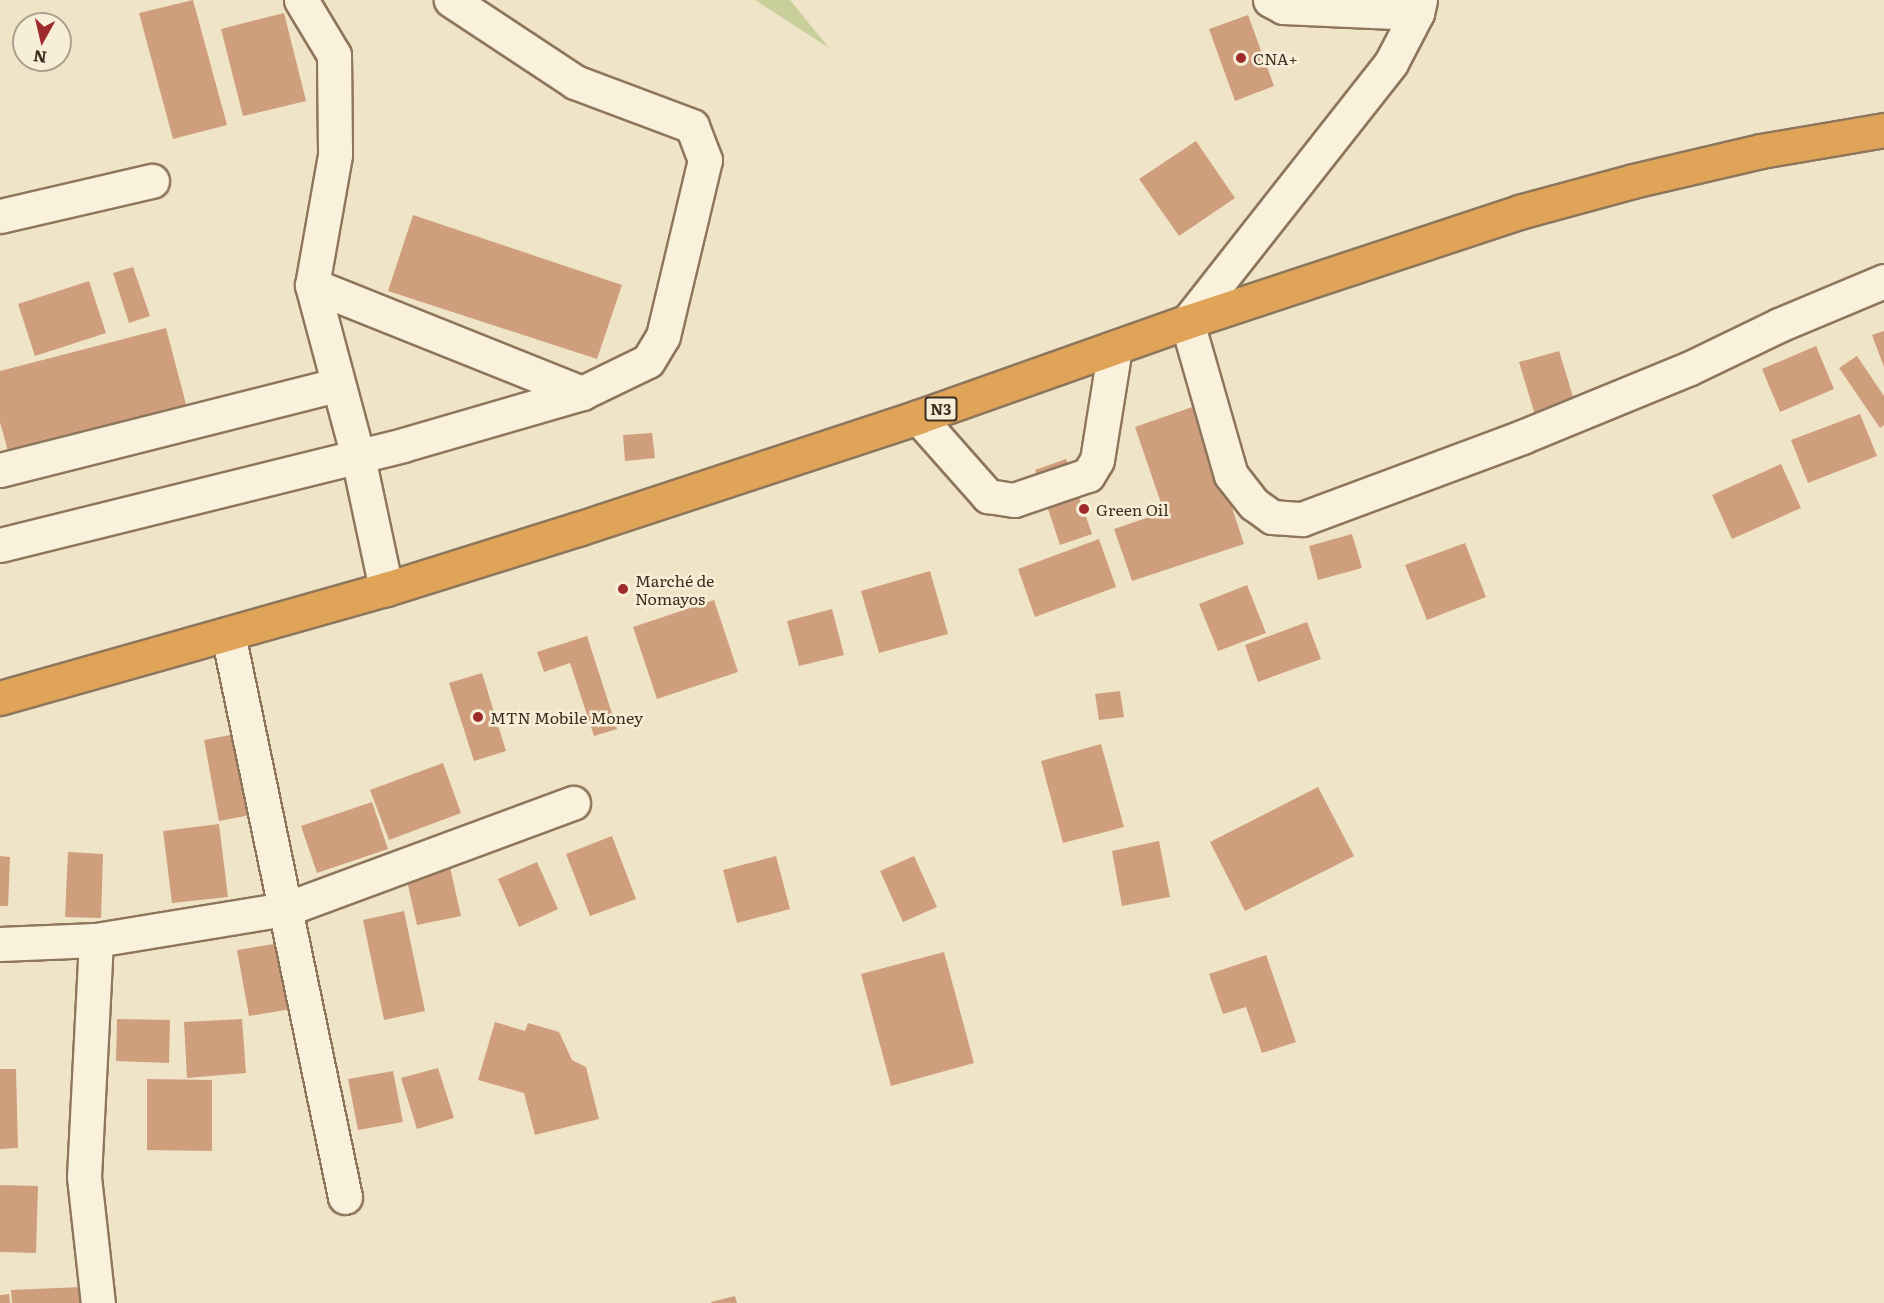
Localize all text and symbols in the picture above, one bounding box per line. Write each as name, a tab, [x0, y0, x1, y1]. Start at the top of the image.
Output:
north arrow	[12, 12, 72, 72]
text: N	[31, 45, 48, 71]
place label: CNA+	[1253, 48, 1298, 68]
marker: CNA+	[1234, 51, 1248, 65]
road number: N3	[924, 397, 958, 421]
place label: Green Oil	[1096, 499, 1169, 519]
marker: Green Oil	[1077, 502, 1091, 516]
place label: Marché de Nomayos	[635, 570, 714, 608]
marker: Marché de Nomayos	[616, 582, 630, 596]
place label: MTN Mobile Money	[490, 707, 643, 727]
marker: MTN Mobile Money	[471, 710, 485, 724]

